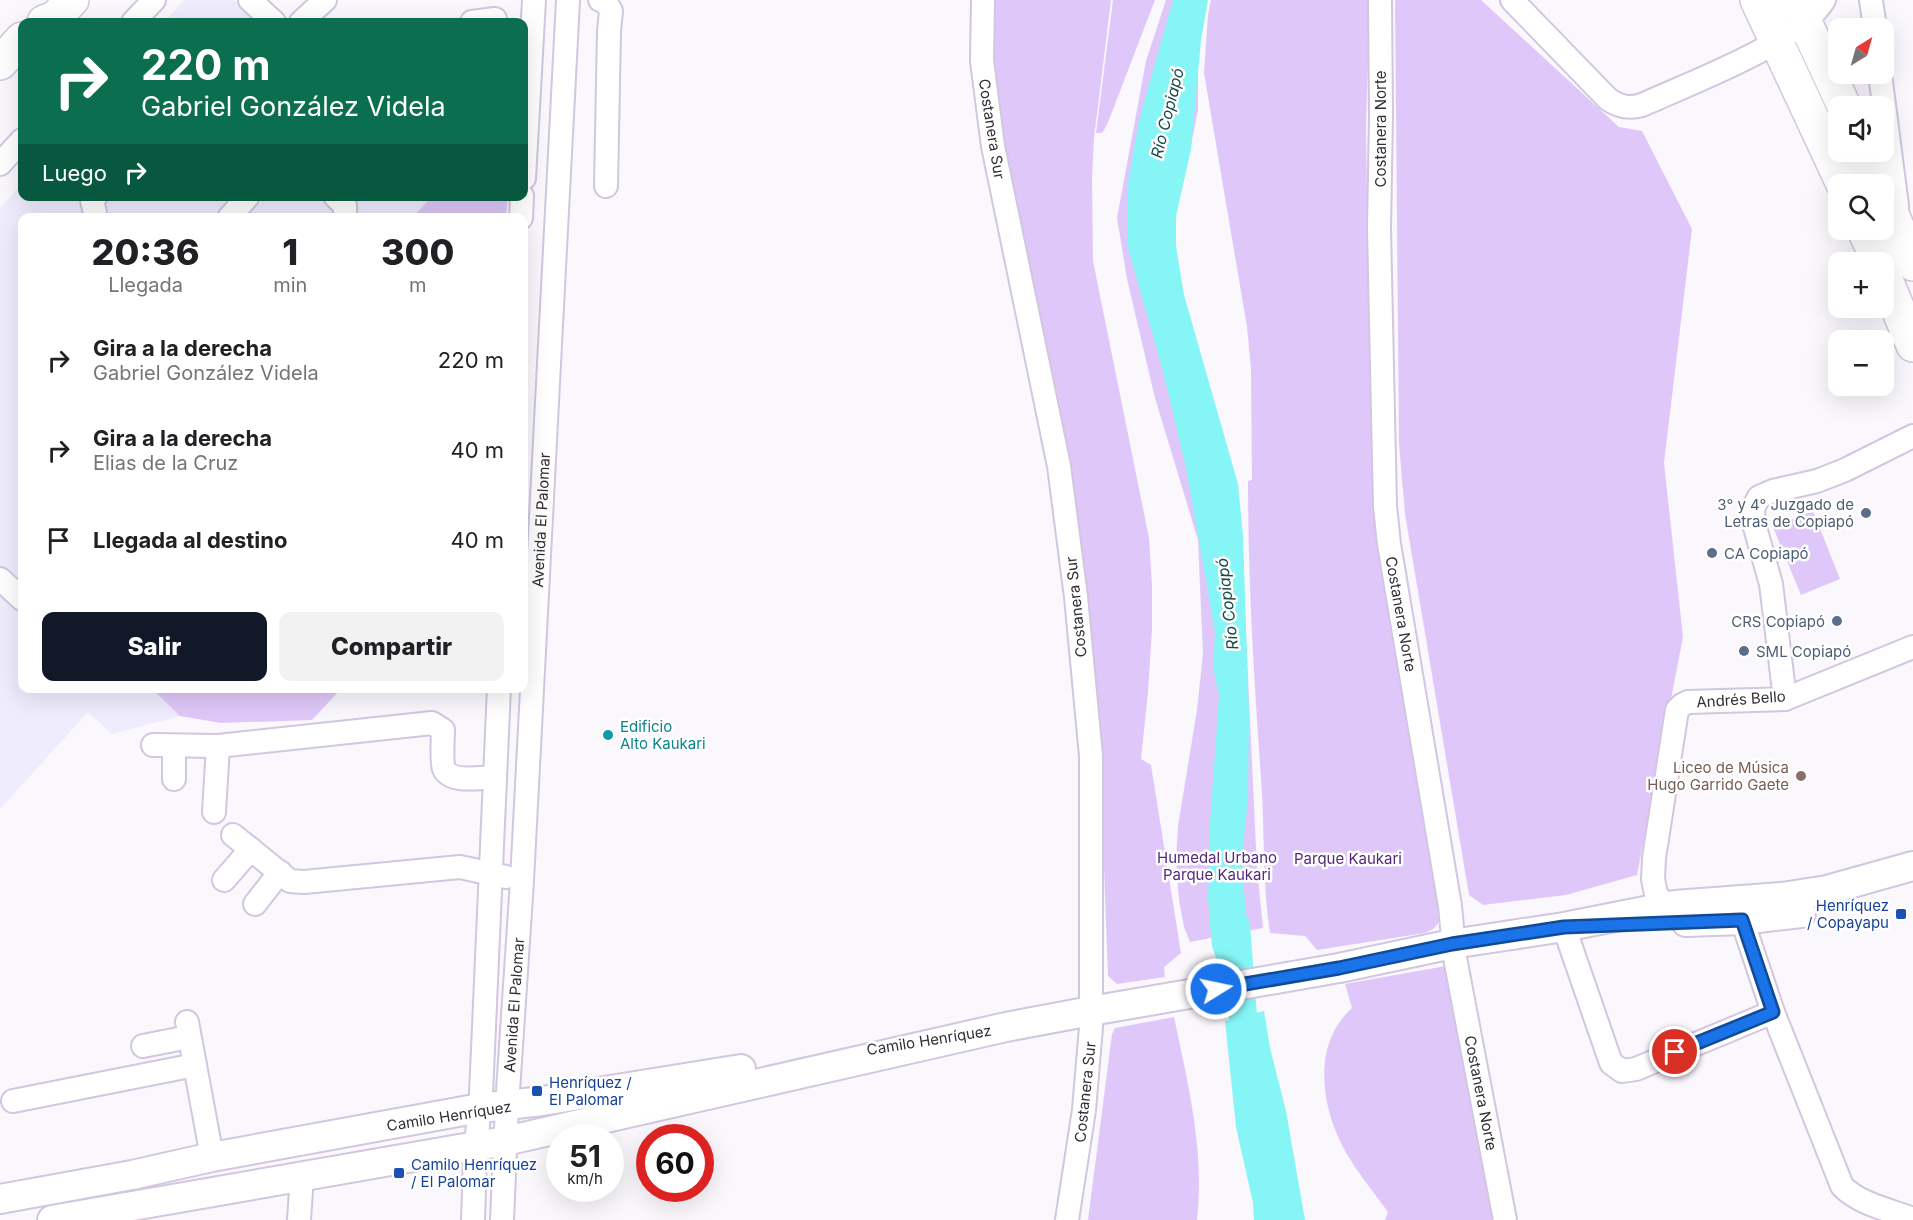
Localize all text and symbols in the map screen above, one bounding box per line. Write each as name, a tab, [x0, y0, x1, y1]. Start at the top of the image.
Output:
north arrow	[1828, 18, 1894, 84]
map controls	[1828, 18, 1894, 396]
text: 220 m	[141, 39, 271, 90]
icon: right	[42, 42, 120, 120]
water label: Río Copiapó	[1146, 66, 1188, 160]
street label: Costanera Norte	[1371, 71, 1390, 187]
street label: Costanera Sur	[975, 77, 1009, 181]
text: Gabriel González Videla	[141, 90, 446, 123]
button: sound	[1828, 96, 1894, 162]
icon: right	[119, 156, 152, 189]
text: Luego	[42, 160, 107, 186]
button: search	[1828, 174, 1894, 240]
text: 20:36	[92, 230, 200, 274]
text: 1	[282, 230, 298, 274]
text: 300	[381, 230, 454, 274]
button: +	[1828, 252, 1894, 318]
text: Llegada	[108, 273, 183, 297]
text: min	[273, 273, 307, 297]
text: m	[409, 273, 426, 297]
button: −	[1828, 330, 1894, 396]
text: Gira a la derecha	[93, 335, 272, 361]
icon: right	[42, 344, 75, 377]
text: 220 m	[438, 347, 504, 373]
text: Gabriel González Videla	[93, 361, 319, 385]
text: Gira a la derecha	[93, 425, 272, 451]
icon: right	[42, 434, 75, 467]
text: 40 m	[450, 437, 504, 463]
text: Elias de la Cruz	[93, 451, 238, 475]
street label: Avenida El Palomar	[528, 452, 554, 588]
place label: 3° y 4° Juzgado de Letras de Copiapó	[1717, 495, 1854, 531]
marker: 3° y 4° Juzgado de Letras de Copiapó	[1859, 506, 1873, 520]
icon: arrive	[42, 524, 75, 557]
text: Llegada al destino	[93, 527, 287, 553]
text: 40 m	[450, 527, 504, 553]
place label: CA Copiapó	[1724, 544, 1809, 563]
marker: CA Copiapó	[1705, 546, 1719, 560]
street label: Costanera Sur	[1061, 555, 1091, 658]
street label: Costanera Norte	[1381, 555, 1421, 673]
water label: Río Copiapó	[1211, 557, 1243, 651]
button: Salir	[42, 612, 267, 681]
button: Compartir	[279, 612, 504, 681]
place label: CRS Copiapó	[1731, 612, 1825, 631]
marker: CRS Copiapó	[1830, 614, 1844, 628]
place label: SML Copiapó	[1756, 642, 1851, 661]
marker: SML Copiapó	[1737, 644, 1751, 658]
street label: Andrés Bello	[1696, 686, 1786, 712]
place label: Edificio Alto Kaukari	[620, 717, 706, 753]
marker: Edificio Alto Kaukari	[601, 728, 615, 742]
place label: Liceo de Música Hugo Garrido Gaete	[1647, 758, 1789, 794]
marker: Liceo de Música Hugo Garrido Gaete	[1794, 769, 1808, 783]
park label: Humedal Urbano Parque Kaukari	[1157, 848, 1277, 884]
park label: Parque Kaukari	[1294, 849, 1402, 868]
place label: Henríquez / Copayapu	[1807, 896, 1889, 932]
marker: Henríquez / Copayapu	[1894, 907, 1908, 921]
street label: Avenida El Palomar	[500, 937, 528, 1073]
position arrow	[1184, 957, 1248, 1021]
street label: Camilo Henríquez	[865, 1021, 993, 1059]
pin	[1649, 1026, 1700, 1077]
street label: Costanera Norte	[1461, 1034, 1501, 1152]
icon: arrive	[1658, 1035, 1691, 1068]
street label: Costanera Sur	[1070, 1040, 1100, 1143]
place label: Henríquez / El Palomar	[549, 1073, 632, 1109]
marker: Henríquez / El Palomar	[530, 1084, 544, 1098]
street label: Camilo Henríquez	[385, 1097, 513, 1135]
speed limit sign: 60	[636, 1124, 714, 1202]
text: 51	[569, 1138, 601, 1174]
place label: Camilo Henríquez / El Palomar	[411, 1155, 537, 1191]
marker: Camilo Henríquez / El Palomar	[392, 1166, 406, 1180]
text: km/h	[567, 1169, 603, 1188]

